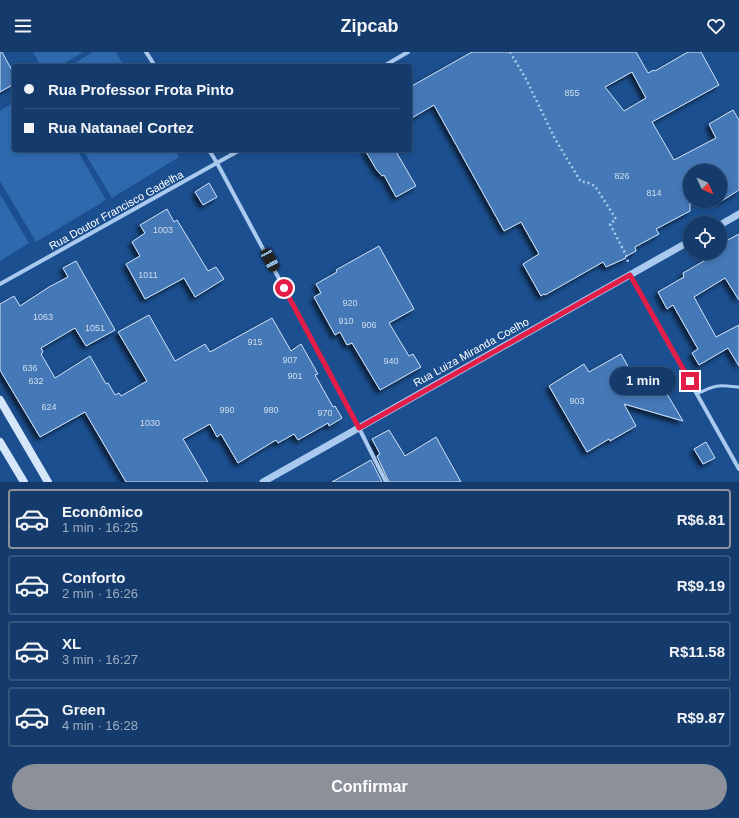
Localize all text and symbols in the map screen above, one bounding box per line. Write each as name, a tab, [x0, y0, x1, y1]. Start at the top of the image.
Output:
icon: menu	[12, 15, 34, 37]
icon: heart	[705, 15, 727, 37]
text: Zipcab	[340, 16, 399, 36]
text: Rua Professor Frota Pinto	[48, 81, 234, 98]
house number: 855	[564, 88, 580, 98]
text: Rua Natanael Cortez	[48, 119, 194, 136]
north arrow	[683, 164, 727, 208]
map controls	[683, 164, 727, 260]
street label: Rua Doutor Francisco Gadelha	[47, 168, 186, 252]
house number: 826	[614, 171, 630, 181]
house number: 814	[646, 188, 662, 198]
button: locate	[683, 216, 727, 260]
house number: 1003	[153, 225, 173, 235]
car	[259, 247, 281, 273]
house number: 1011	[138, 270, 158, 280]
route start	[275, 279, 293, 297]
house number: 920	[342, 298, 358, 308]
house number: 1063	[33, 312, 53, 322]
street label: Rua Luiza Miranda Coelho	[411, 315, 531, 389]
house number: 910	[338, 316, 354, 326]
house number: 906	[361, 320, 377, 330]
house number: 1051	[85, 323, 105, 333]
house number: 915	[247, 337, 263, 347]
house number: 907	[282, 355, 298, 365]
house number: 940	[383, 356, 399, 366]
house number: 636	[22, 363, 38, 373]
callout: 1 min	[610, 367, 676, 395]
house number: 901	[287, 371, 303, 381]
route end	[681, 372, 699, 390]
text: 1 min	[626, 373, 660, 388]
house number: 632	[28, 376, 44, 386]
house number: 903	[569, 396, 585, 406]
house number: 624	[41, 402, 57, 412]
house number: 990	[219, 405, 235, 415]
house number: 980	[263, 405, 279, 415]
house number: 970	[317, 408, 333, 418]
house number: 1030	[140, 418, 160, 428]
icon: car	[14, 501, 50, 537]
text: Econômico	[62, 503, 143, 520]
text: R$6.81	[677, 511, 725, 528]
text: 1 min · 16:25	[62, 520, 138, 535]
icon: car	[14, 567, 50, 603]
text: Conforto	[62, 569, 125, 586]
text: R$9.19	[677, 577, 725, 594]
text: 2 min · 16:26	[62, 586, 138, 601]
icon: car	[14, 633, 50, 669]
text: XL	[62, 635, 81, 652]
text: R$11.58	[669, 643, 725, 660]
text: 3 min · 16:27	[62, 652, 138, 667]
icon: car	[14, 699, 50, 735]
text: Green	[62, 701, 105, 718]
text: R$9.87	[677, 709, 725, 726]
text: 4 min · 16:28	[62, 718, 138, 733]
button: Confirmar	[12, 764, 727, 810]

